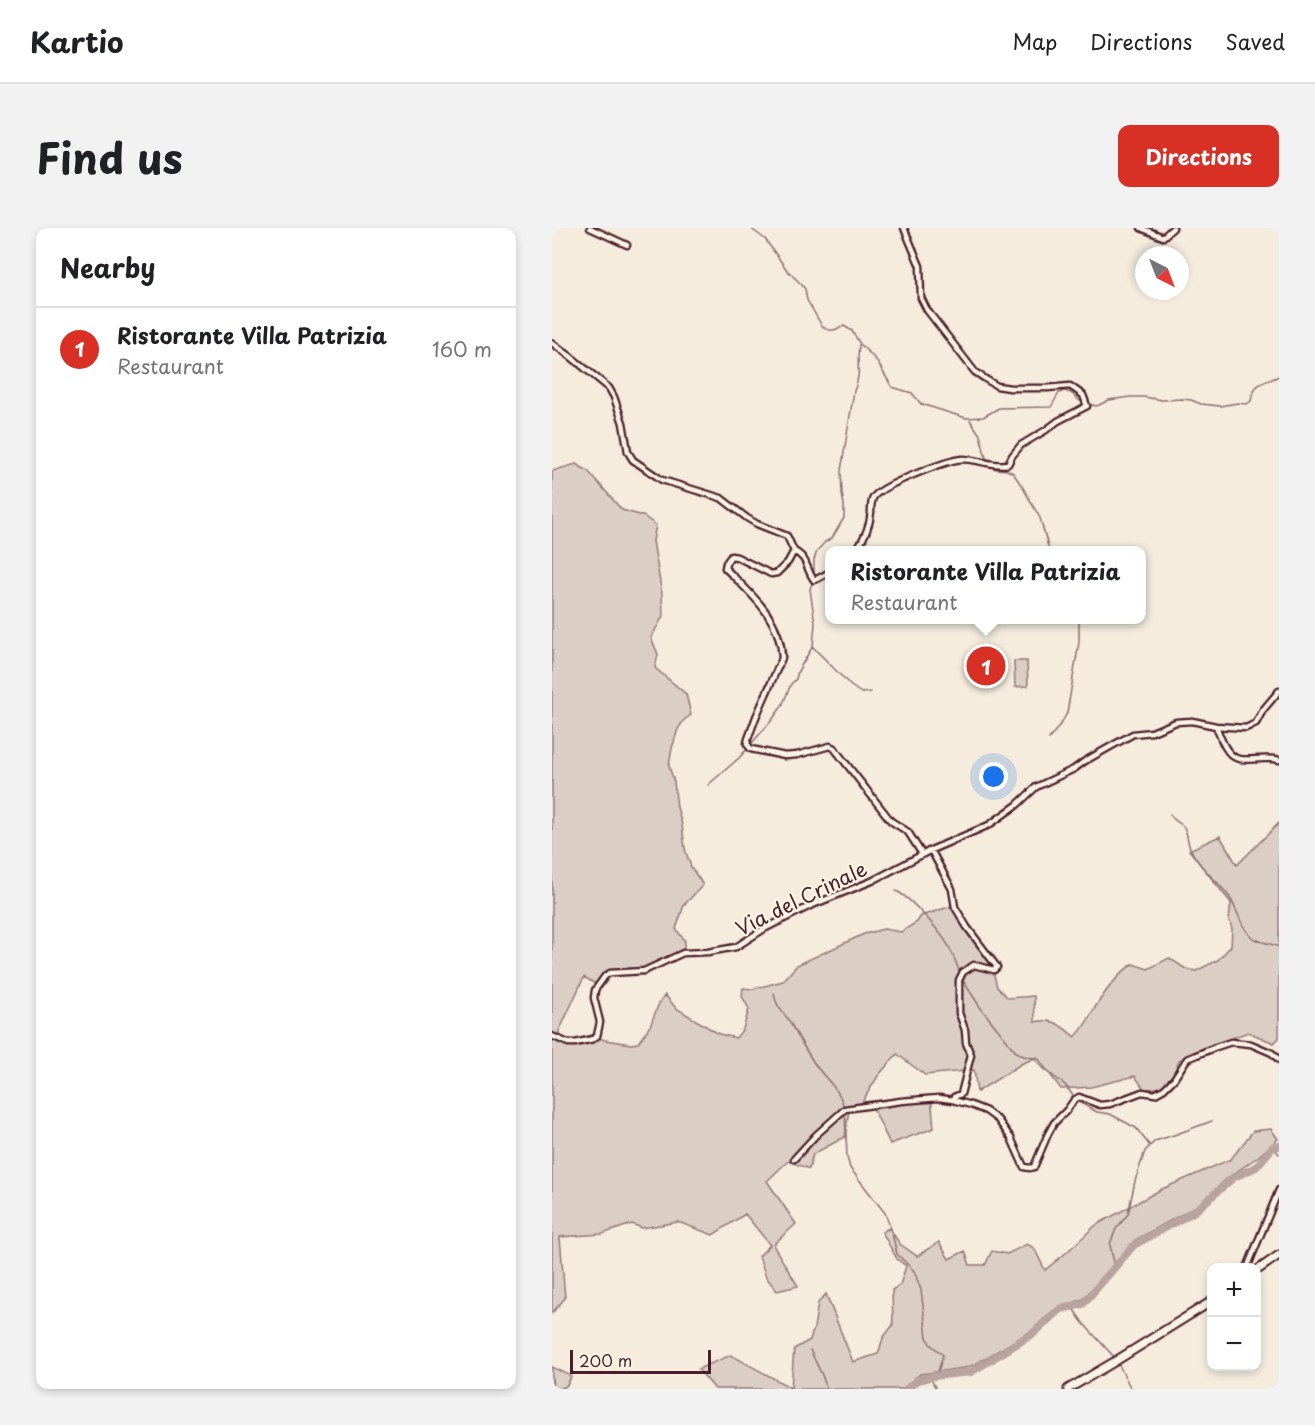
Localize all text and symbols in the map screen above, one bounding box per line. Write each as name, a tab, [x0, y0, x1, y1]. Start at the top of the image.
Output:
text: Kartio	[30, 20, 124, 63]
text: Map	[1012, 25, 1057, 57]
text: Directions	[1090, 25, 1192, 57]
text: Saved	[1225, 25, 1285, 57]
text: Find us	[36, 125, 183, 188]
button: Directions	[1118, 125, 1279, 187]
north arrow	[1135, 246, 1189, 300]
text: Nearby	[60, 248, 155, 287]
text: Ristorante Villa Patrizia	[117, 318, 387, 351]
text: 1	[75, 334, 84, 364]
text: 160 m	[432, 334, 492, 364]
text: Restaurant	[117, 351, 224, 381]
popup	[825, 546, 1146, 624]
text: Ristorante Villa Patrizia	[850, 554, 1121, 587]
text: Restaurant	[850, 587, 957, 617]
pin: 1	[966, 644, 1006, 688]
your location	[979, 762, 1008, 791]
street label: Via del Crinale	[730, 853, 872, 943]
map controls	[1207, 1263, 1261, 1371]
button: +	[1207, 1263, 1261, 1317]
button: −	[1207, 1317, 1261, 1371]
scale bar	[570, 1347, 711, 1374]
text: 200 m	[579, 1348, 632, 1372]

